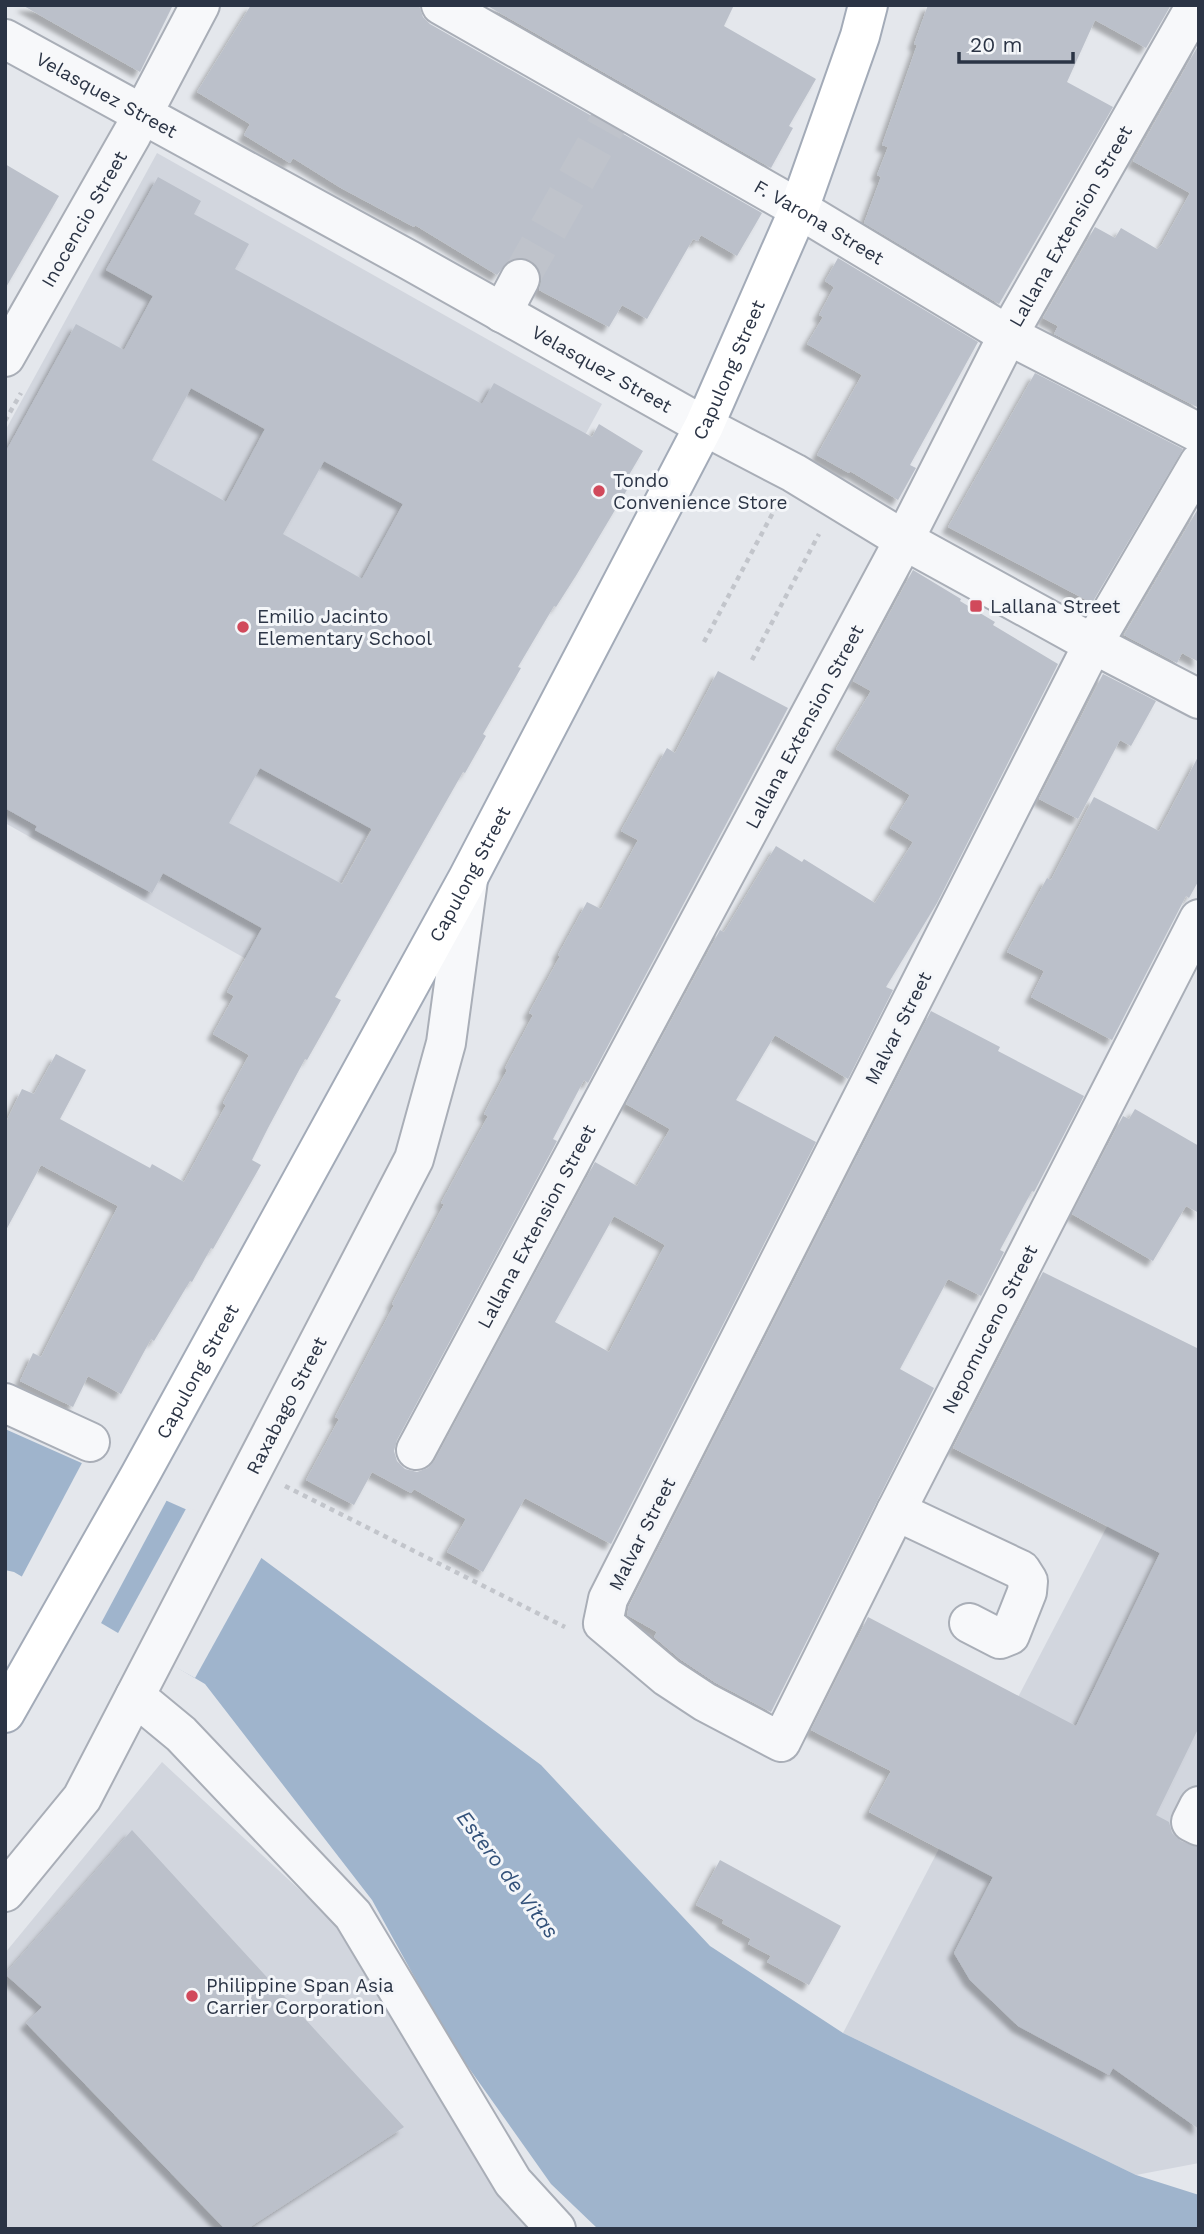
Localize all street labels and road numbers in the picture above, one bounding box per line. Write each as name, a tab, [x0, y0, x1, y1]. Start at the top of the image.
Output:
street label: Velasquez Street	[32, 47, 181, 143]
street label: Lallana Extension Street	[1004, 121, 1137, 331]
street label: Inocencio Street	[36, 147, 132, 291]
street label: F. Varona Street	[750, 174, 888, 269]
street label: Capulong Street	[687, 296, 769, 444]
street label: Velasquez Street	[528, 320, 676, 417]
street label: Lallana Extension Street	[740, 621, 868, 832]
street label: Capulong Street	[424, 802, 515, 946]
street label: Malvar Street	[860, 968, 936, 1088]
street label: Lallana Extension Street	[472, 1120, 600, 1332]
street label: Nepomuceno Street	[936, 1241, 1042, 1417]
street label: Capulong Street	[151, 1300, 243, 1443]
street label: Raxabago Street	[241, 1333, 331, 1478]
street label: Malvar Street	[604, 1474, 680, 1594]

